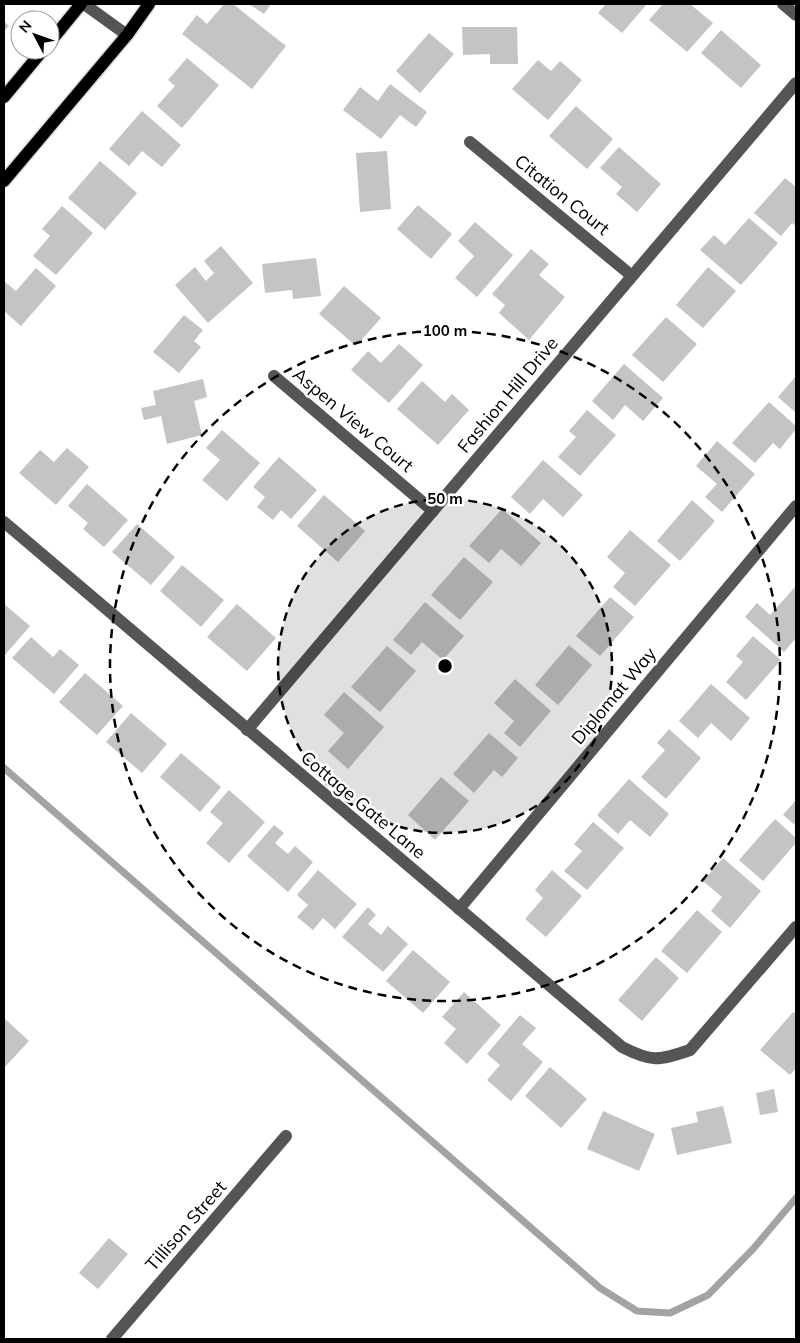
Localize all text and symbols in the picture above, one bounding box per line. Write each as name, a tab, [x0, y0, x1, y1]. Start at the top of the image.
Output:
north arrow	[10, 10, 60, 60]
text: N	[15, 17, 35, 36]
street label: Citation Court	[510, 149, 614, 240]
text: 100 m	[423, 321, 467, 340]
street label: Fashion Hill Drive	[452, 332, 563, 457]
street label: Aspen View Court	[288, 362, 418, 477]
text: 50 m	[427, 489, 463, 508]
street label: Diplomat Way	[566, 642, 661, 749]
centre of rings	[436, 657, 454, 675]
street label: Cottage Gate Lane	[296, 746, 430, 864]
street label: Tillison Street	[140, 1176, 231, 1276]

